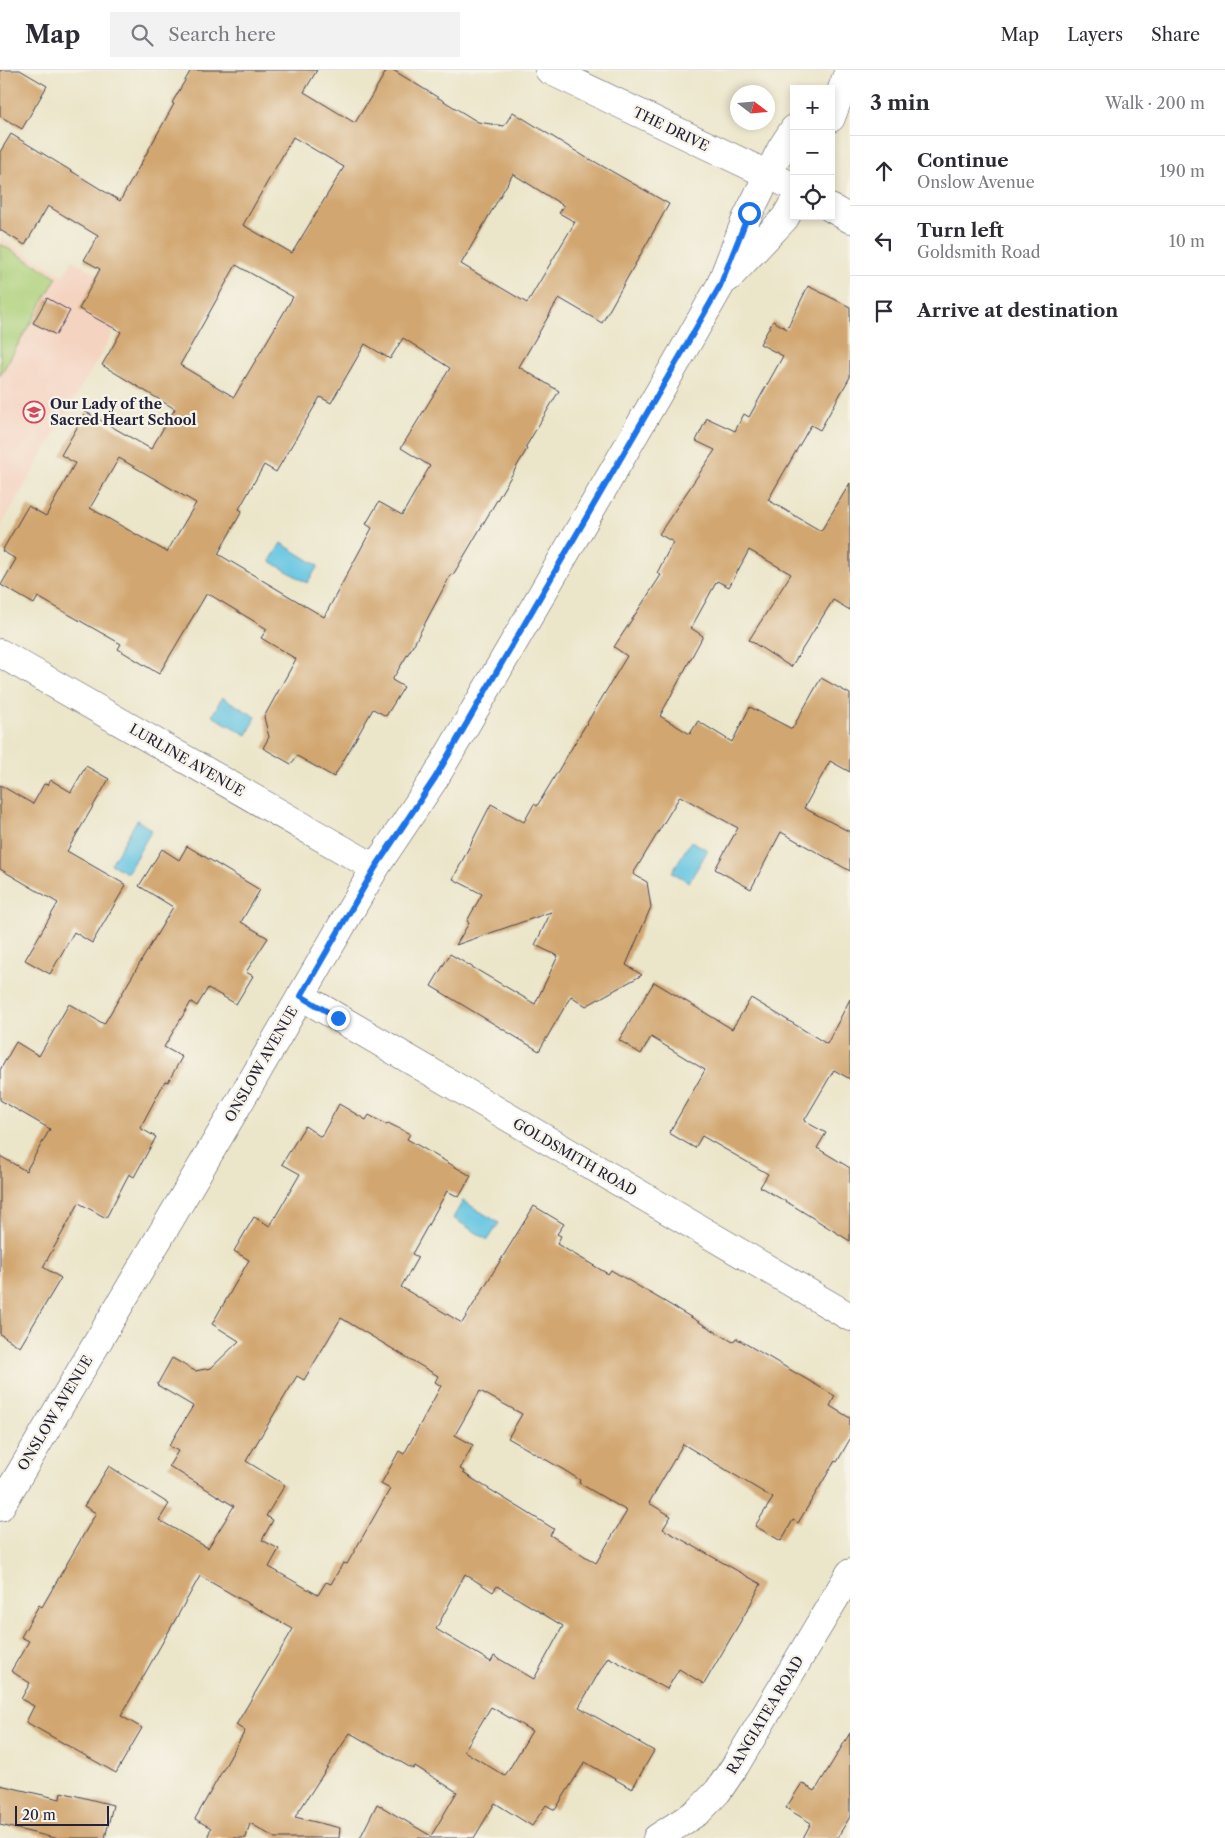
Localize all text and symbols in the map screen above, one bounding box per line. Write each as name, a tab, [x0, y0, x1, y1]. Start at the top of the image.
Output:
search box	[110, 12, 460, 57]
text: Map	[25, 20, 80, 49]
icon: search	[128, 21, 156, 49]
text: Search here	[168, 23, 276, 46]
text: Map	[1001, 24, 1039, 46]
text: Layers	[1067, 24, 1123, 46]
text: Share	[1151, 24, 1200, 46]
north arrow	[730, 85, 775, 130]
map controls	[790, 85, 835, 220]
button: +	[790, 85, 835, 130]
text: 3 min	[870, 90, 930, 115]
text: Walk · 200 m	[1105, 93, 1205, 113]
street label: THE DRIVE	[630, 103, 712, 155]
button: −	[790, 130, 835, 175]
text: Continue	[917, 149, 1009, 172]
icon: ahead	[870, 157, 898, 185]
text: 190 m	[1160, 161, 1205, 181]
text: Onslow Avenue	[917, 172, 1035, 192]
button: locate	[790, 175, 835, 220]
route start	[738, 202, 761, 225]
text: Turn left	[917, 219, 1004, 242]
icon: left	[870, 227, 898, 255]
text: 10 m	[1169, 231, 1205, 251]
text: Goldsmith Road	[917, 242, 1040, 262]
icon: arrive	[870, 297, 898, 325]
text: Arrive at destination	[917, 299, 1118, 322]
place label: Our Lady of the Sacred Heart School	[50, 395, 197, 429]
school or university icon: Our Lady of the Sacred Heart School	[22, 400, 46, 424]
street label: LURLINE AVENUE	[126, 720, 248, 800]
street label: ONSLOW AVENUE	[221, 1003, 301, 1125]
route end	[327, 1007, 350, 1030]
street label: GOLDSMITH ROAD	[510, 1114, 640, 1200]
street label: ONSLOW AVENUE	[14, 1352, 96, 1474]
street label: RANGIATEA ROAD	[723, 1653, 807, 1777]
scale bar	[15, 1803, 109, 1826]
text: 20 m	[22, 1806, 56, 1824]

